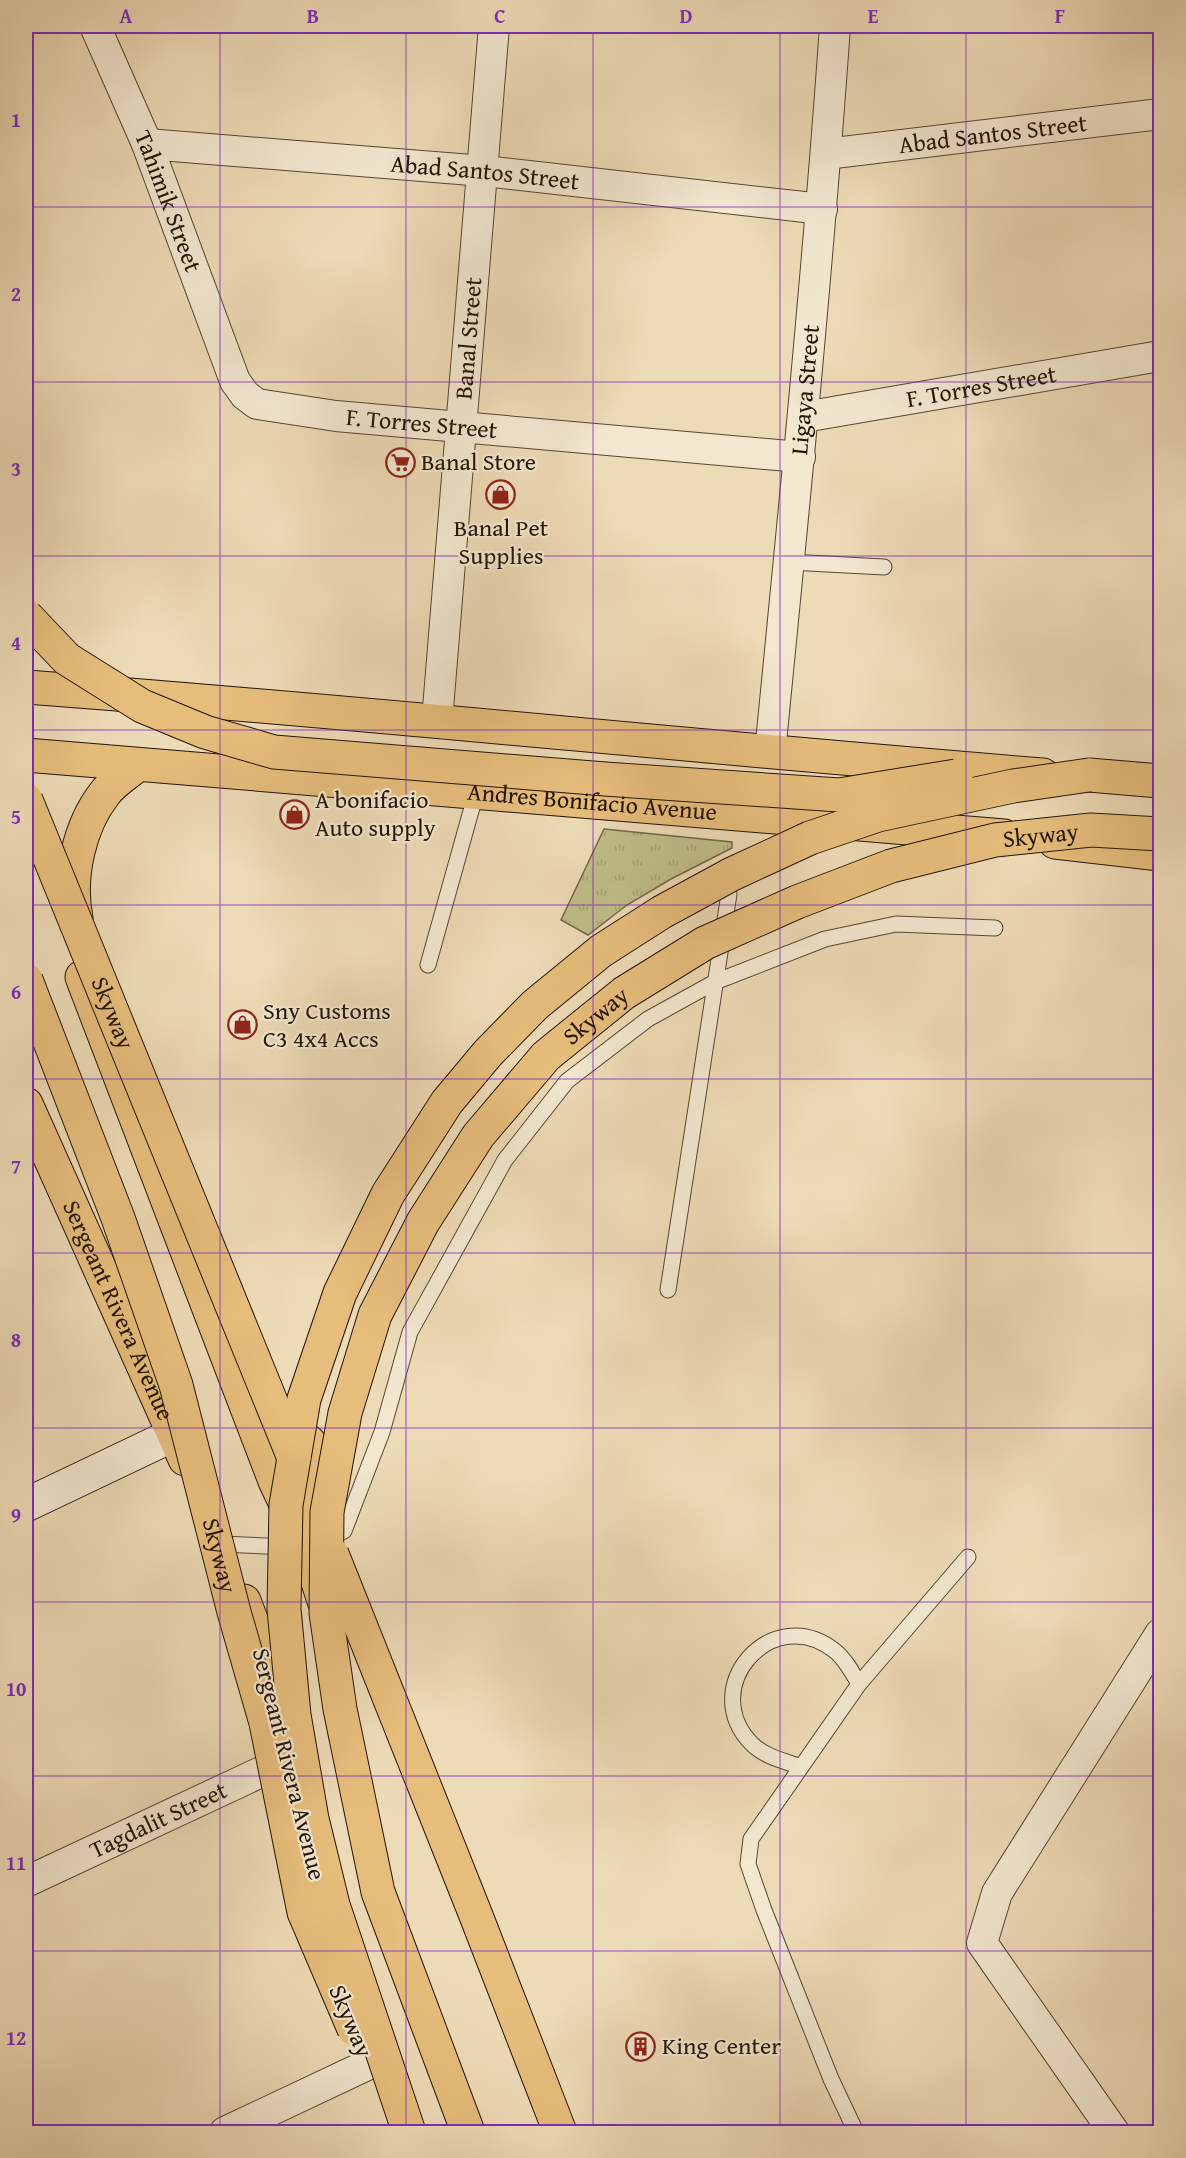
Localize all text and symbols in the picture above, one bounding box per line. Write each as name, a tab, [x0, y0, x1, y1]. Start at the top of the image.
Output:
text: A	[120, 1, 133, 30]
text: B	[307, 1, 319, 30]
text: C	[494, 1, 506, 30]
text: D	[679, 1, 693, 30]
text: E	[868, 1, 879, 30]
text: F	[1055, 1, 1065, 30]
text: 1	[11, 105, 21, 134]
street label: Abad Santos Street	[897, 105, 1089, 162]
street label: Tahimik Street	[126, 125, 211, 277]
street label: Abad Santos Street	[389, 146, 581, 199]
street label: Banal Street	[445, 275, 490, 401]
text: 2	[11, 279, 21, 308]
street label: Ligaya Street	[781, 322, 828, 456]
street label: F. Torres Street	[904, 356, 1059, 416]
street label: F. Torres Street	[345, 399, 499, 447]
place label: Banal Store	[421, 444, 536, 479]
supermarket icon: Banal Store	[384, 446, 416, 478]
text: 3	[11, 454, 21, 483]
shop icon: Banal Pet Supplies	[485, 479, 517, 511]
place label: Banal Pet Supplies	[454, 510, 549, 573]
text: 4	[11, 628, 21, 657]
street label: Andres Bonifacio Avenue	[466, 774, 718, 829]
place label: A bonifacio Auto supply	[315, 782, 436, 845]
shop icon: A bonifacio Auto supply	[278, 798, 310, 830]
text: 5	[11, 802, 21, 831]
street label: Skyway	[1001, 813, 1080, 856]
street label: Skyway	[83, 971, 144, 1055]
text: 6	[11, 977, 21, 1006]
street label: Skyway	[555, 978, 636, 1053]
place label: Sny Customs C3 4x4 Accs	[263, 993, 391, 1056]
shop icon: Sny Customs C3 4x4 Accs	[226, 1009, 258, 1041]
text: 7	[11, 1151, 21, 1180]
street label: Sergeant Rivera Avenue	[54, 1194, 183, 1426]
text: 8	[11, 1325, 21, 1354]
text: 9	[11, 1500, 21, 1529]
street label: Skyway	[194, 1514, 246, 1597]
street label: Sergeant Rivera Avenue	[244, 1644, 335, 1884]
text: 10	[6, 1674, 26, 1703]
street label: Tagdalit Street	[84, 1772, 233, 1867]
text: 11	[6, 1848, 26, 1877]
street label: Skyway	[321, 1979, 382, 2063]
text: 12	[6, 2023, 26, 2052]
place label: King Center	[662, 2028, 781, 2063]
building icon: King Center	[625, 2030, 657, 2062]

